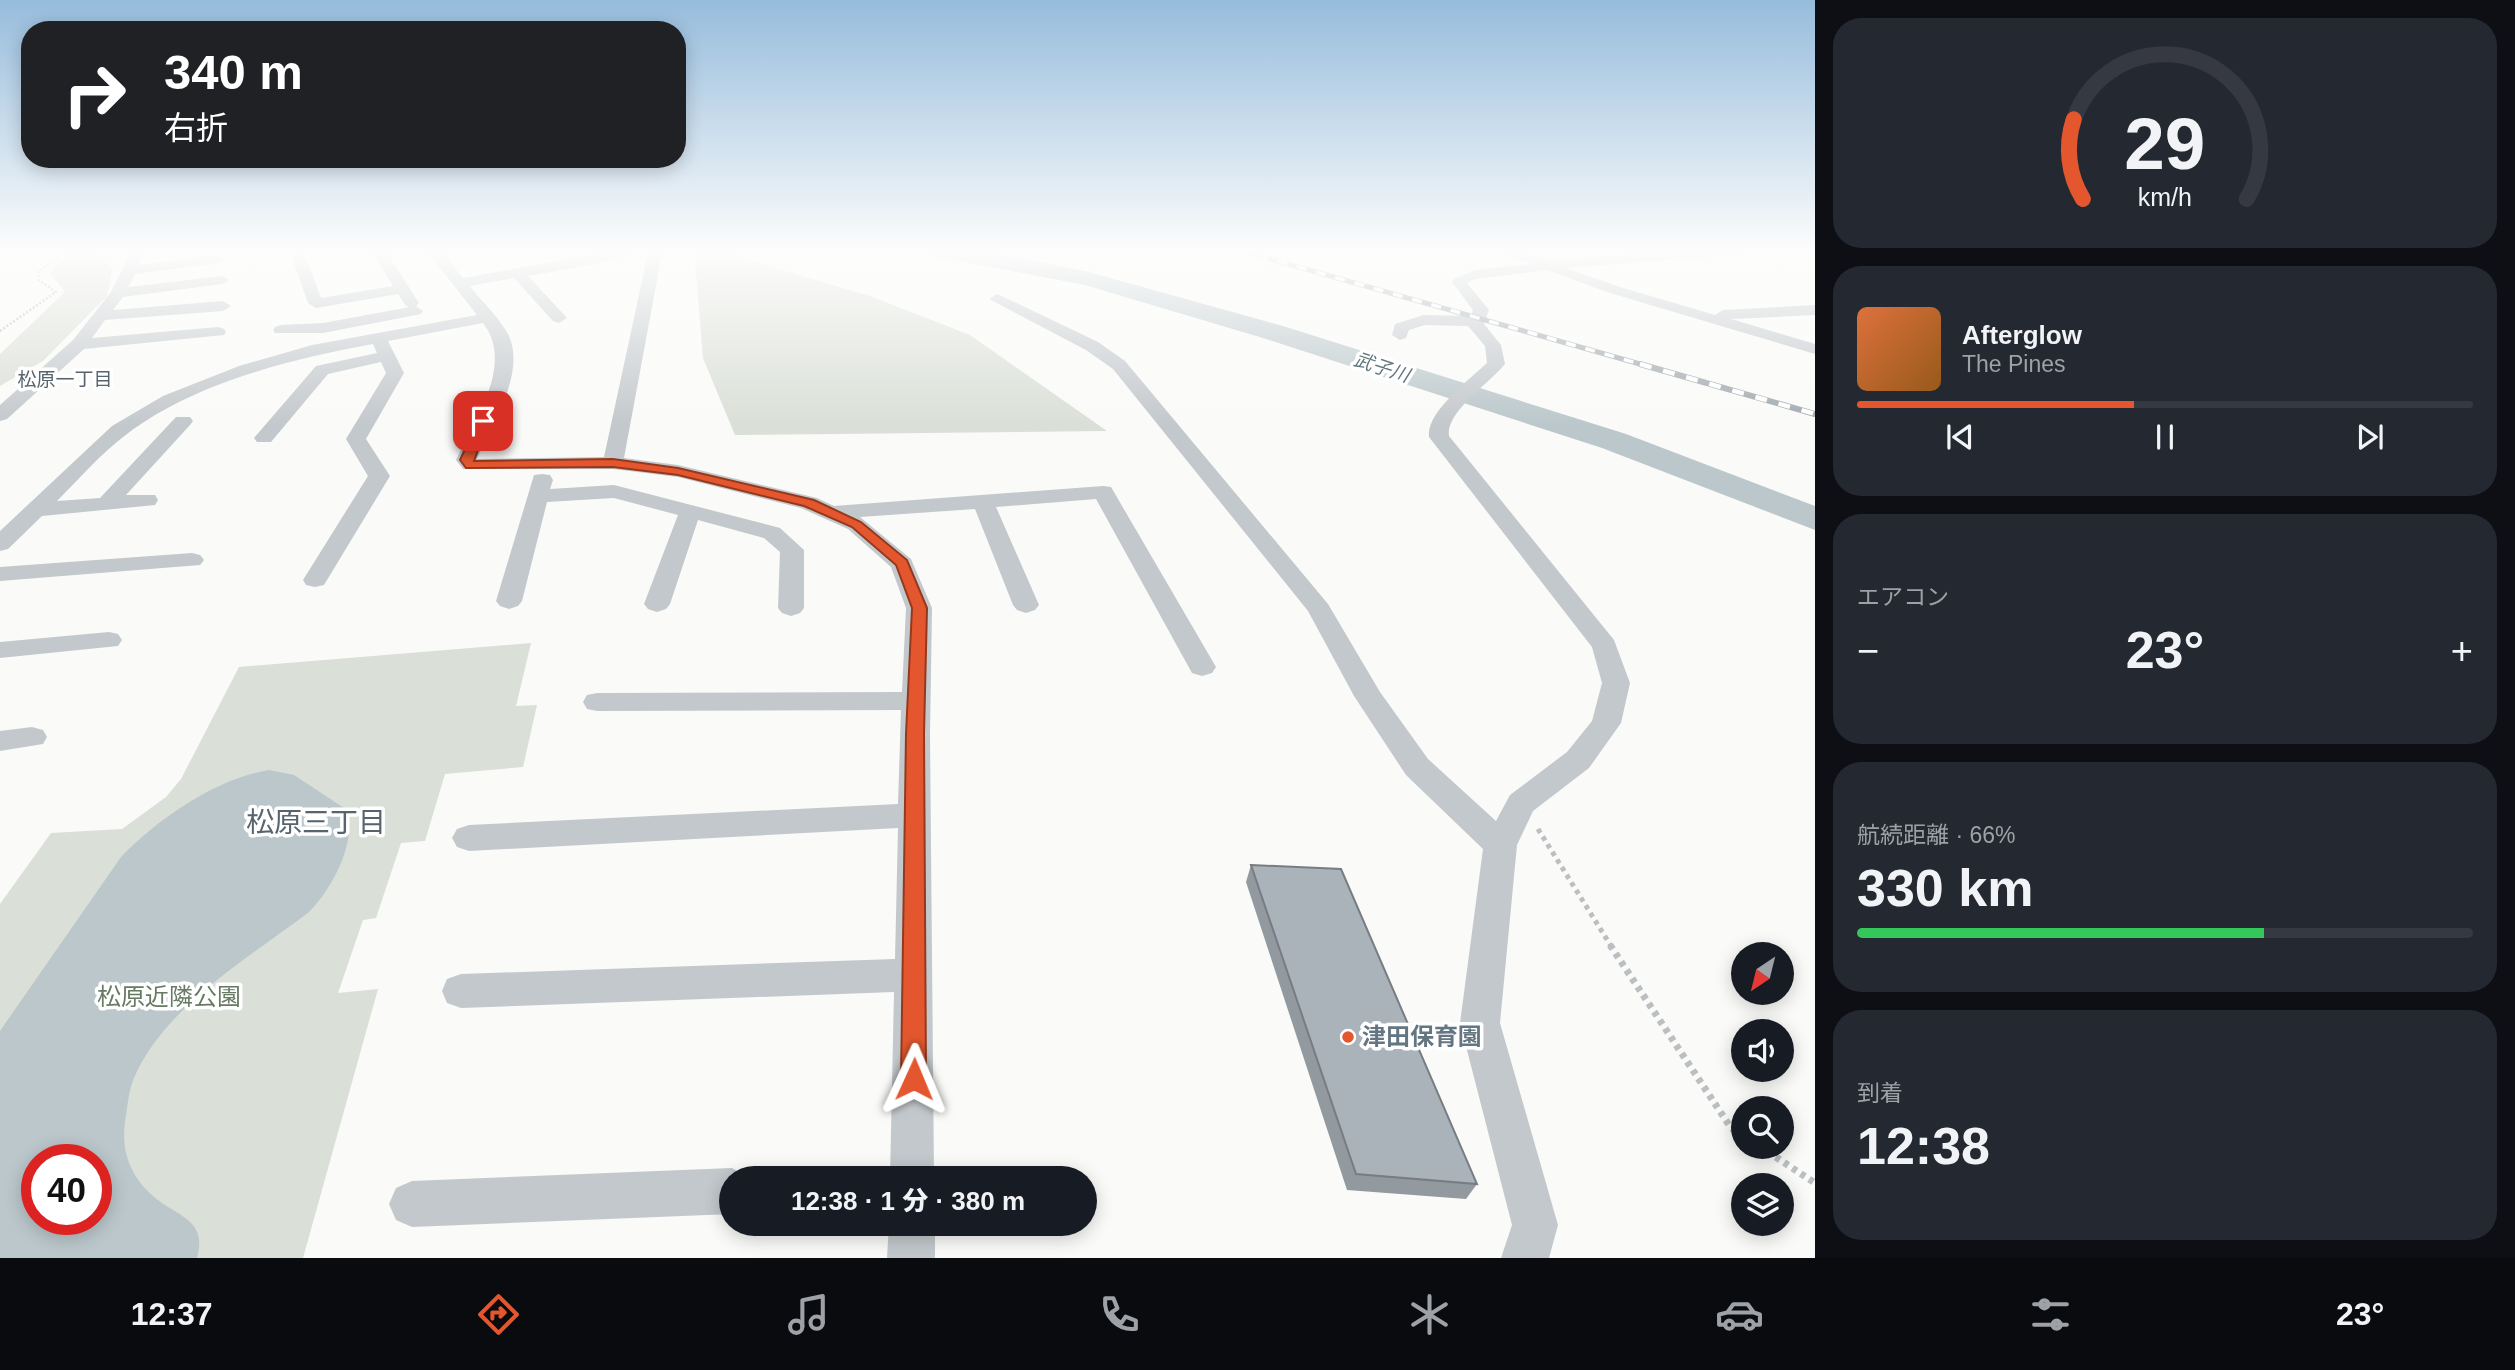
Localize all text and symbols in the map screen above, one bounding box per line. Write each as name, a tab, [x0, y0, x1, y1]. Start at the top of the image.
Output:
text: 340 m	[164, 45, 303, 99]
icon: right	[49, 49, 140, 140]
text: 29	[2125, 103, 2205, 184]
text: 右折	[164, 110, 228, 146]
text: km/h	[2138, 183, 2192, 211]
text: Afterglow	[1962, 320, 2082, 350]
water label: 武子川	[1351, 349, 1414, 387]
text: The Pines	[1962, 351, 2066, 377]
district label: 松原一丁目	[17, 369, 113, 390]
pin	[453, 391, 513, 451]
icon: arrive	[464, 402, 502, 440]
icon: previous	[1941, 418, 1979, 456]
icon: pause	[2146, 418, 2184, 456]
icon: next	[2351, 418, 2389, 456]
text: エアコン	[1857, 584, 1949, 610]
text: 23°	[2126, 621, 2204, 679]
text: −	[1857, 630, 1879, 672]
text: +	[2451, 630, 2473, 672]
district label: 松原三丁目	[246, 807, 386, 838]
text: 航続距離 · 66%	[1857, 822, 2015, 848]
text: 330 km	[1857, 859, 2033, 917]
north arrow	[1731, 942, 1794, 1004]
map controls	[1731, 942, 1794, 1236]
park label: 松原近隣公園	[97, 983, 241, 1010]
button: sound	[1731, 1019, 1794, 1082]
place label: 津田保育園	[1362, 1023, 1482, 1050]
marker: 津田保育園	[1340, 1029, 1356, 1045]
position arrow	[877, 1042, 951, 1116]
text: 到着	[1857, 1080, 1903, 1106]
button: search	[1731, 1096, 1794, 1159]
text: 12:38	[1857, 1117, 1990, 1175]
speed limit sign: 40	[21, 1144, 112, 1235]
button: layers	[1731, 1173, 1794, 1236]
text: 12:38 · 1 分 · 380 m	[791, 1186, 1025, 1216]
icon: directions	[474, 1290, 523, 1339]
icon: music	[784, 1290, 833, 1339]
icon: phone	[1095, 1290, 1144, 1339]
icon: climate	[1405, 1290, 1454, 1339]
icon: car	[1715, 1290, 1764, 1339]
icon: filters	[2026, 1290, 2075, 1339]
text: 12:37	[131, 1296, 213, 1332]
text: 23°	[2336, 1296, 2384, 1332]

